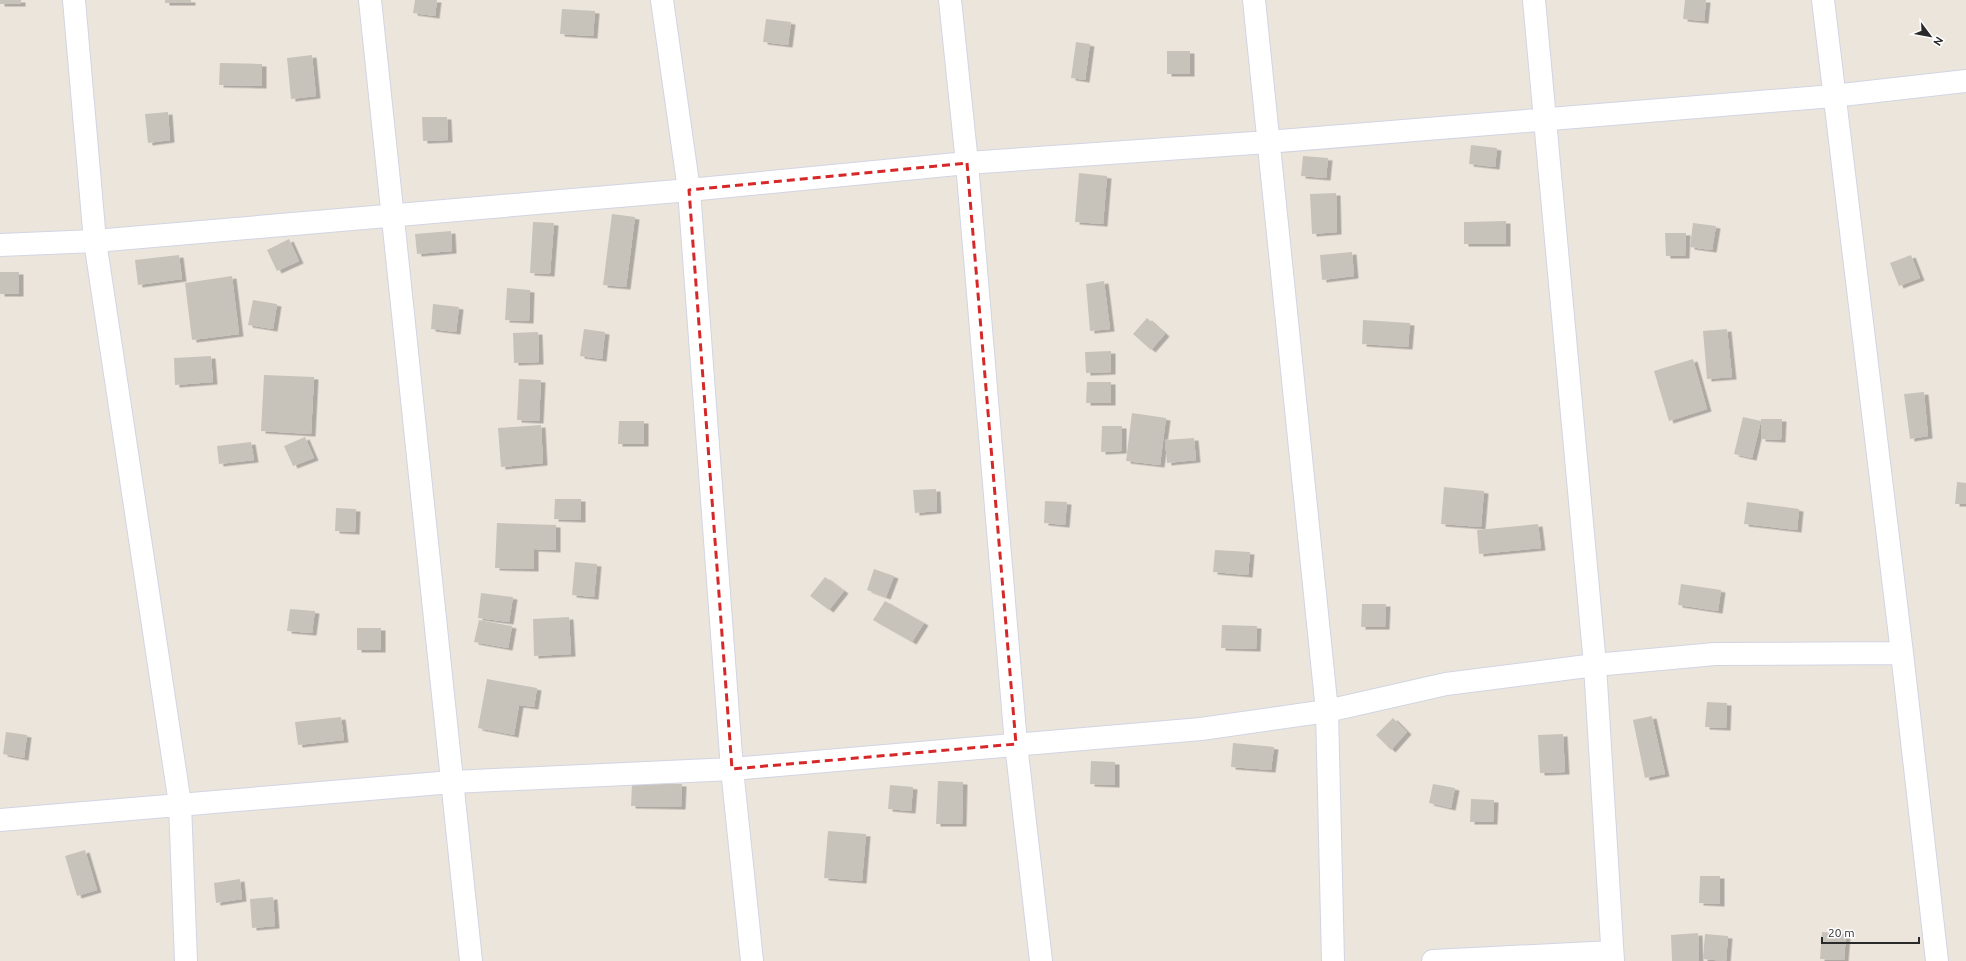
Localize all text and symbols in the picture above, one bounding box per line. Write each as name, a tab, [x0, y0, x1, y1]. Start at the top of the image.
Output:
north arrow	[1910, 16, 1950, 56]
text: N	[1931, 35, 1946, 48]
scale bar	[1822, 919, 1919, 945]
text: 20 m	[1828, 926, 1855, 939]

